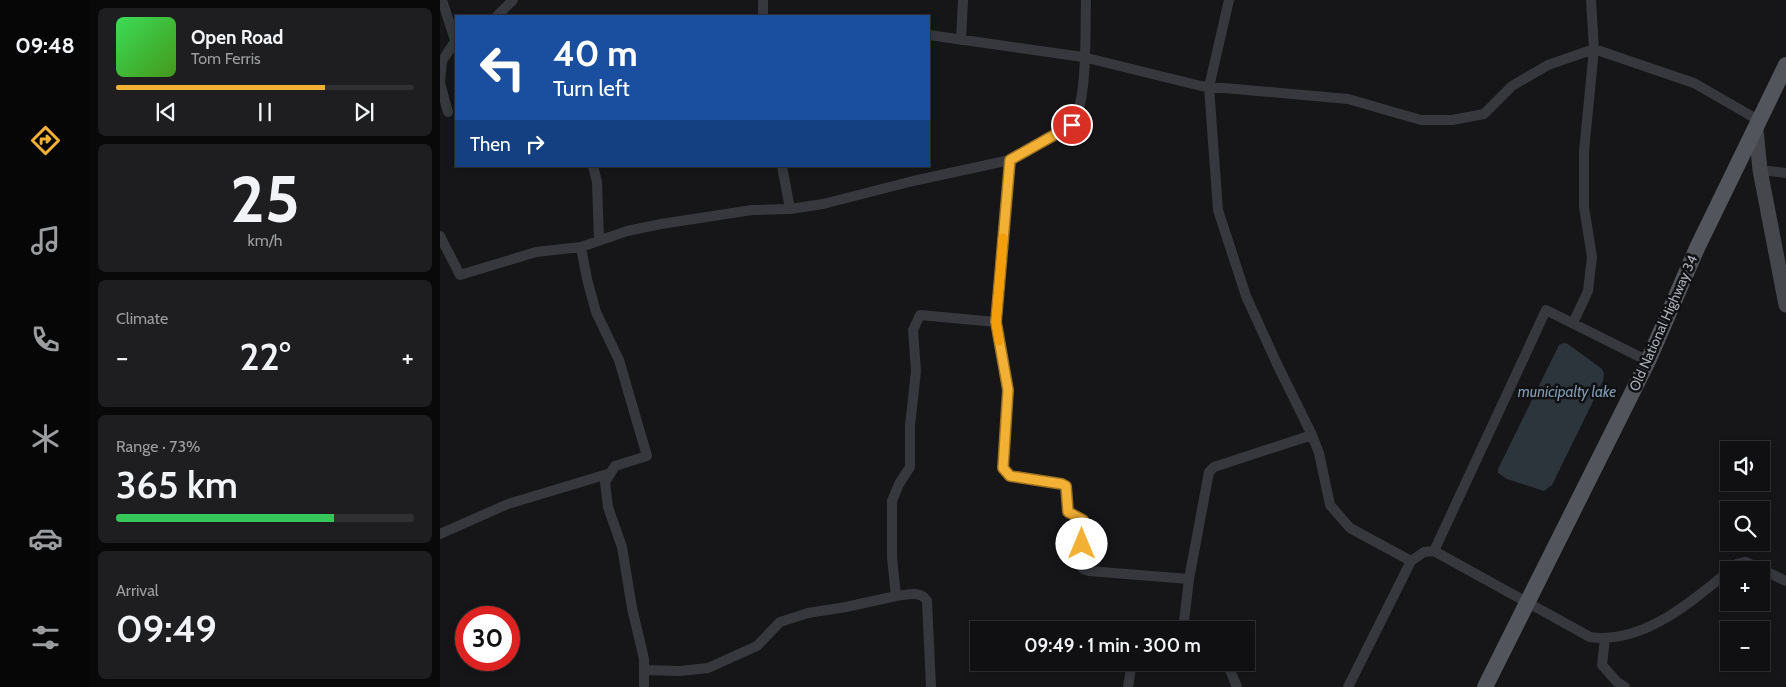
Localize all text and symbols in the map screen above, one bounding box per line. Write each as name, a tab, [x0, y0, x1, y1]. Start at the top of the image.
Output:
text: Open Road	[191, 26, 283, 49]
text: 09:48	[15, 32, 75, 59]
text: 40 m	[553, 32, 638, 75]
icon: left	[470, 35, 535, 100]
text: Tom Ferris	[191, 49, 261, 68]
text: Turn left	[553, 75, 630, 102]
icon: previous	[152, 98, 180, 126]
icon: pause	[251, 98, 279, 126]
icon: next	[350, 98, 378, 126]
pin	[1051, 104, 1093, 146]
icon: arrive	[1058, 111, 1086, 139]
icon: directions	[28, 123, 63, 158]
icon: right	[521, 130, 549, 158]
text: Then	[470, 133, 511, 156]
text: 25	[230, 159, 300, 238]
icon: music	[28, 223, 63, 258]
text: km/h	[247, 231, 283, 250]
street label: Old National Highway 34	[1625, 252, 1701, 394]
text: Climate	[116, 309, 168, 328]
icon: phone	[28, 322, 63, 357]
text: 22°	[239, 333, 291, 380]
text: −	[116, 340, 128, 374]
text: +	[402, 340, 414, 374]
water label: municipalty lake	[1518, 383, 1616, 401]
icon: climate	[28, 421, 63, 456]
text: Range · 73%	[116, 437, 200, 456]
map controls	[1720, 441, 1770, 671]
button: sound	[1720, 441, 1770, 491]
text: 365 km	[116, 461, 238, 508]
button: search	[1720, 501, 1770, 551]
position arrow	[1055, 517, 1107, 569]
icon: car	[28, 521, 63, 556]
button: +	[1720, 561, 1770, 611]
text: Arrival	[116, 581, 159, 600]
text: 09:49	[116, 605, 217, 652]
speed limit sign: 30	[455, 606, 520, 671]
icon: filters	[28, 620, 63, 655]
button: −	[1720, 621, 1770, 671]
text: 09:49 · 1 min · 300 m	[1024, 634, 1201, 657]

